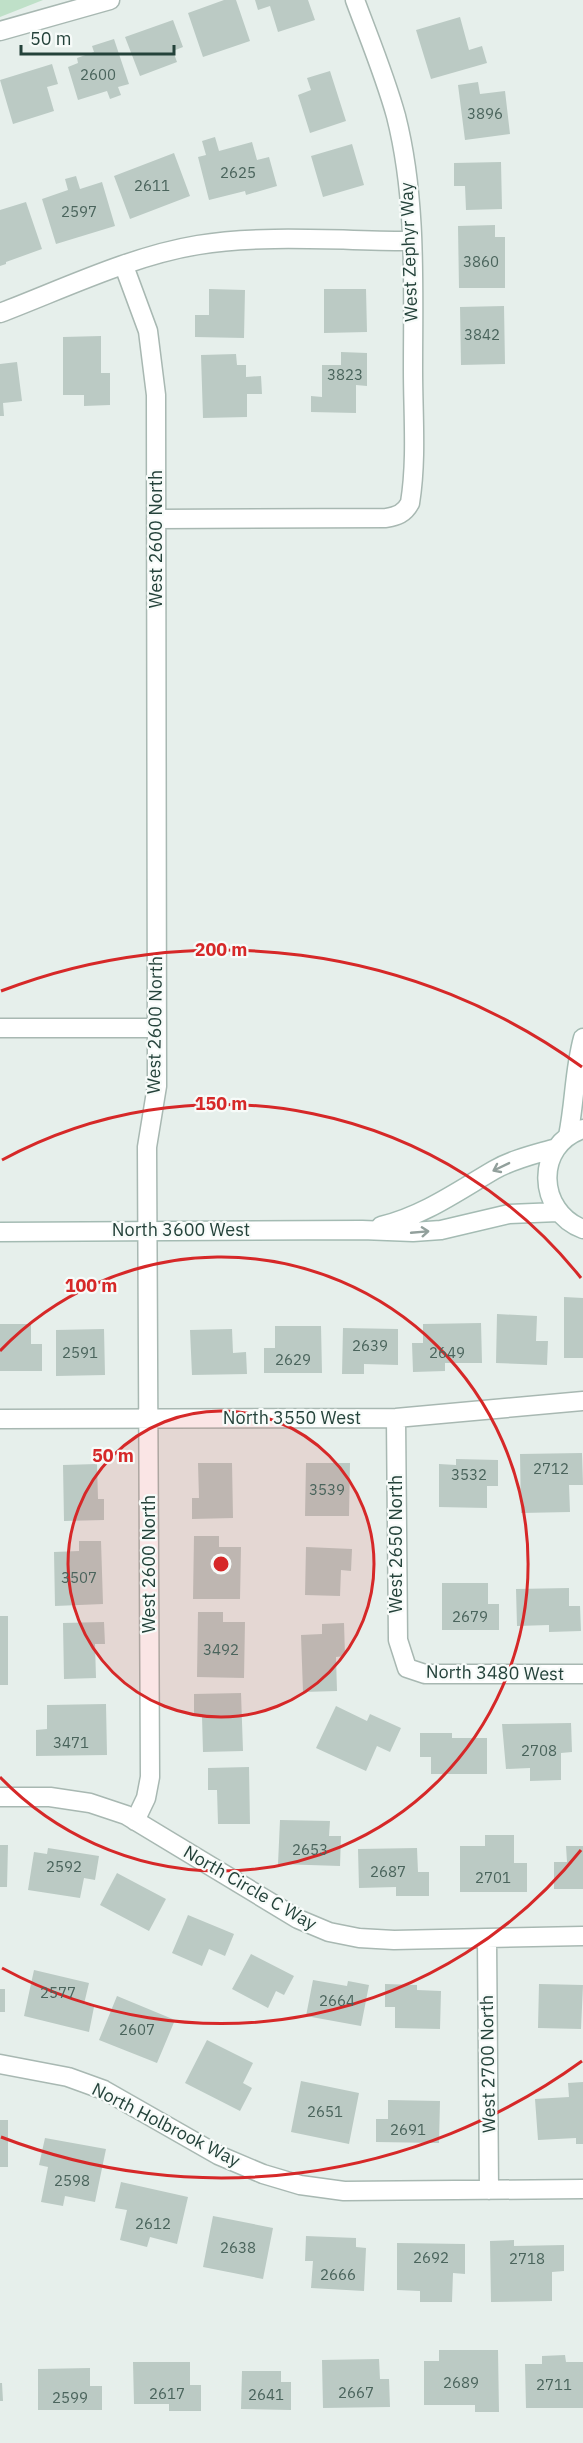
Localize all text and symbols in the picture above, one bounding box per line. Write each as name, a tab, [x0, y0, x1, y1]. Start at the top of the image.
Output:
scale bar	[21, 18, 174, 56]
text: 50 m	[30, 27, 72, 50]
house number: 2600	[80, 65, 116, 84]
house number: 3896	[467, 104, 503, 123]
house number: 2625	[220, 163, 256, 182]
house number: 2611	[134, 176, 170, 195]
street label: West Zephyr Way	[395, 182, 422, 322]
house number: 2597	[61, 202, 97, 221]
house number: 3860	[463, 252, 499, 271]
house number: 3842	[464, 325, 500, 344]
house number: 3823	[327, 365, 363, 384]
street label: West 2600 North	[144, 470, 167, 608]
text: 200 m	[195, 938, 247, 961]
street label: West 2600 North	[142, 956, 167, 1094]
text: 150 m	[195, 1092, 247, 1115]
one-way arrow	[493, 1162, 511, 1174]
street label: North 3600 West	[112, 1218, 250, 1241]
one-way arrow	[410, 1226, 430, 1237]
text: 100 m	[65, 1274, 117, 1297]
house number: 2639	[352, 1336, 388, 1355]
house number: 2591	[62, 1343, 98, 1362]
house number: 2649	[429, 1343, 465, 1362]
house number: 2629	[275, 1350, 311, 1369]
street label: North 3550 West	[223, 1406, 361, 1429]
text: 50 m	[92, 1444, 134, 1467]
house number: 2712	[533, 1459, 569, 1478]
house number: 3532	[451, 1465, 487, 1484]
street label: West 2650 North	[384, 1475, 407, 1613]
house number: 3539	[309, 1480, 345, 1499]
street label: West 2600 North	[137, 1495, 160, 1633]
centre of rings	[211, 1554, 231, 1574]
house number: 3507	[61, 1568, 97, 1587]
house number: 2679	[452, 1607, 488, 1626]
house number: 3492	[203, 1640, 239, 1659]
street label: North 3480 West	[426, 1660, 564, 1685]
house number: 3471	[53, 1733, 89, 1752]
house number: 2708	[521, 1741, 557, 1760]
street label: North Circle C Way	[179, 1840, 321, 1935]
house number: 2653	[292, 1840, 328, 1859]
house number: 2592	[46, 1857, 82, 1876]
house number: 2687	[370, 1862, 406, 1881]
house number: 2701	[475, 1868, 511, 1887]
house number: 2577	[40, 1983, 76, 2002]
house number: 2664	[319, 1991, 355, 2010]
street label: West 2700 North	[475, 1995, 500, 2133]
house number: 2607	[119, 2020, 155, 2039]
street label: North Holbrook Way	[88, 2077, 244, 2172]
house number: 2651	[307, 2102, 343, 2121]
house number: 2691	[390, 2120, 426, 2139]
house number: 2598	[54, 2171, 90, 2190]
house number: 2612	[135, 2214, 171, 2233]
house number: 2638	[220, 2238, 256, 2257]
house number: 2692	[413, 2248, 449, 2267]
house number: 2718	[509, 2249, 545, 2268]
house number: 2666	[320, 2265, 356, 2284]
house number: 2689	[443, 2373, 479, 2392]
house number: 2711	[536, 2375, 572, 2394]
house number: 2667	[338, 2383, 374, 2402]
house number: 2617	[149, 2384, 185, 2403]
house number: 2641	[248, 2385, 284, 2404]
house number: 2599	[52, 2388, 88, 2407]

